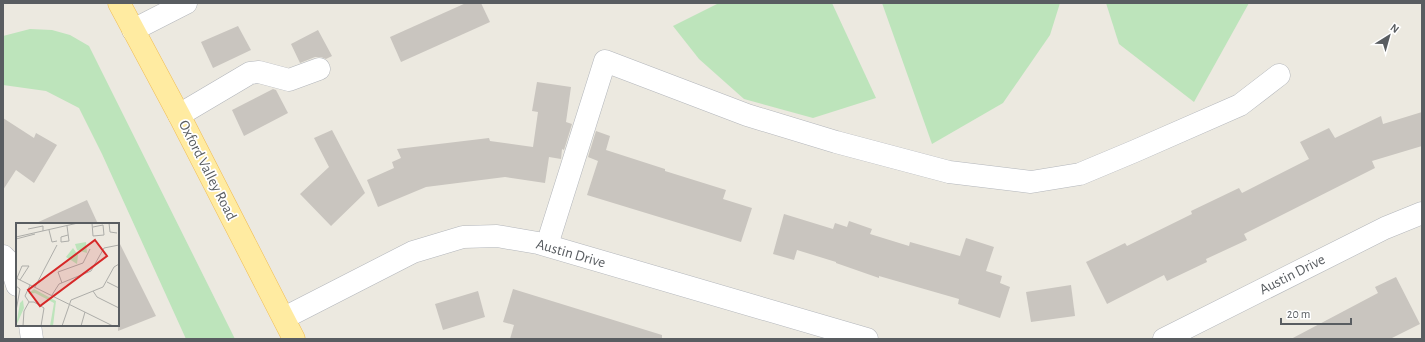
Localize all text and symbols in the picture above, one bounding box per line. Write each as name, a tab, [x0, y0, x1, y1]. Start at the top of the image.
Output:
north arrow	[1369, 16, 1409, 56]
text: N	[1388, 22, 1401, 35]
street label: Oxford Valley Road	[176, 118, 239, 223]
inset map	[16, 223, 119, 326]
street label: Austin Drive	[534, 236, 607, 271]
street label: Austin Drive	[1257, 252, 1328, 297]
scale bar	[1281, 300, 1351, 326]
text: 20 m	[1287, 308, 1310, 320]

